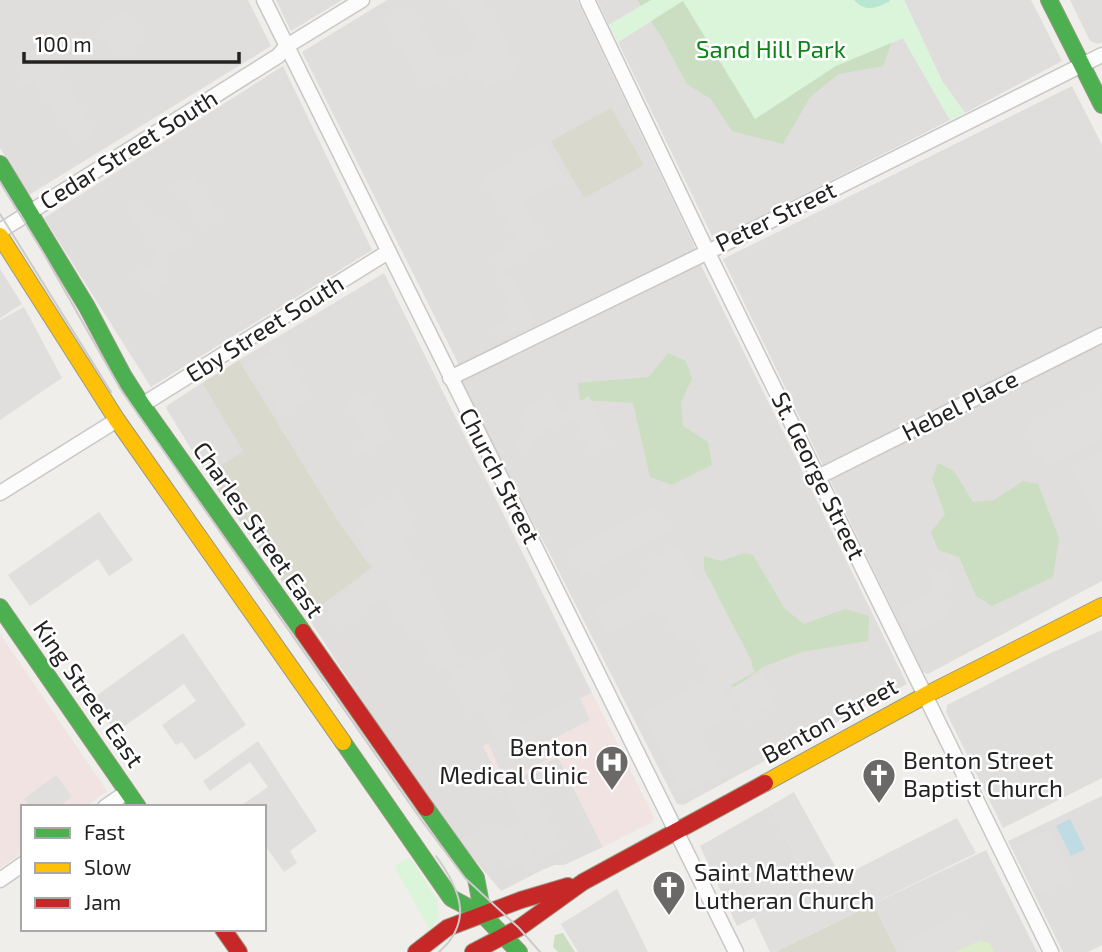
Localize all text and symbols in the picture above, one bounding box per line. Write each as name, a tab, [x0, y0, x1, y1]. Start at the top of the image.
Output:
scale bar	[24, 21, 240, 65]
text: 100 m	[35, 31, 92, 56]
park label: Sand Hill Park	[696, 34, 846, 63]
street label: Cedar Street South	[34, 82, 222, 215]
street label: Peter Street	[711, 174, 840, 257]
street label: Eby Street South	[180, 268, 348, 388]
street label: Hebel Place	[896, 363, 1022, 446]
street label: St. George Street	[766, 387, 872, 564]
street label: Church Street	[454, 403, 547, 548]
street label: Charles Street East	[188, 436, 331, 623]
street label: King Street East	[28, 614, 151, 772]
street label: Benton Street	[756, 671, 902, 769]
place label: Benton Medical Clinic	[439, 732, 588, 789]
hospital icon: Benton Medical Clinic	[593, 743, 631, 792]
place label: Benton Street Baptist Church	[903, 745, 1063, 802]
church icon: Benton Street Baptist Church	[860, 756, 898, 805]
legend	[21, 805, 266, 931]
text: Fast	[84, 819, 125, 844]
text: Slow	[84, 854, 131, 879]
place label: Saint Matthew Lutheran Church	[694, 857, 874, 914]
church icon: Saint Matthew Lutheran Church	[650, 868, 688, 917]
text: Jam	[84, 889, 121, 914]

